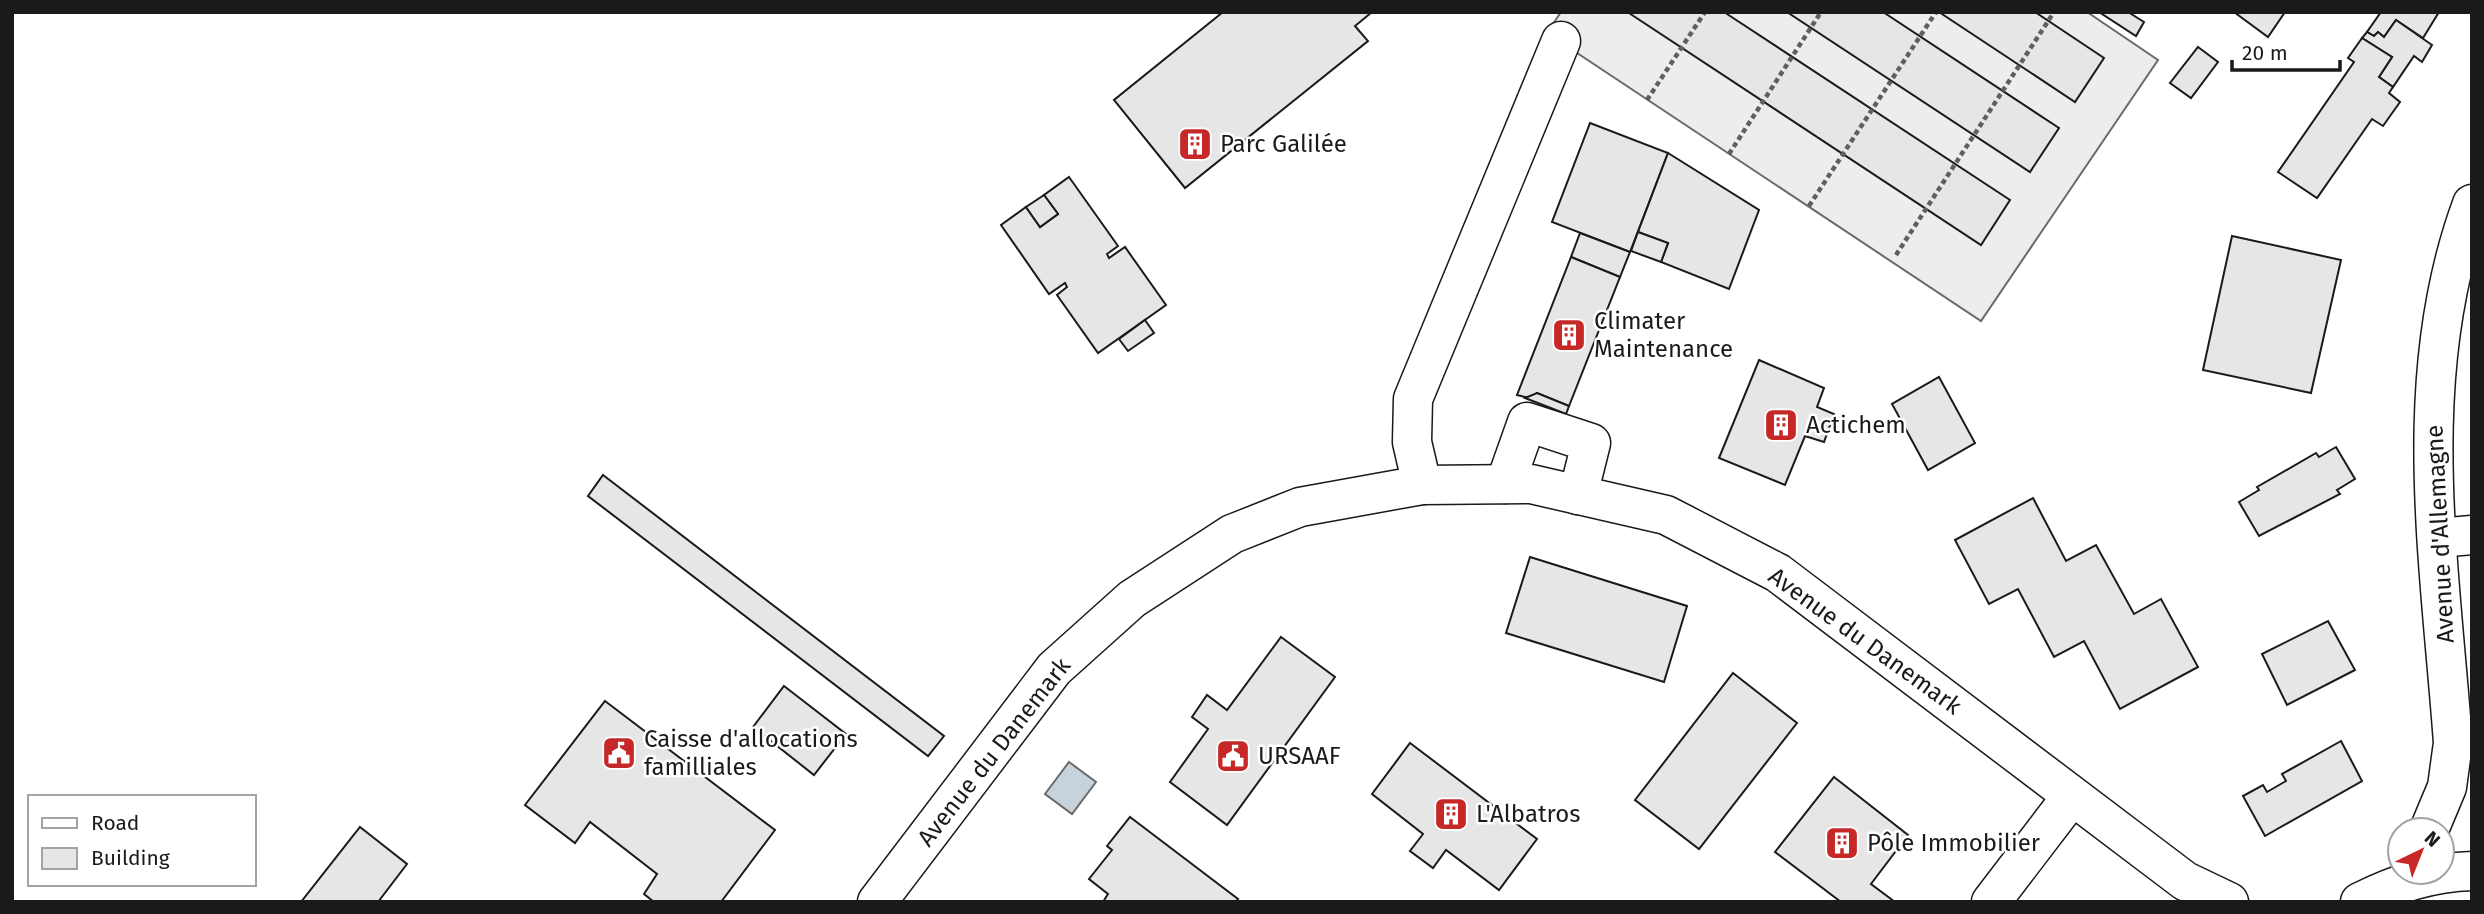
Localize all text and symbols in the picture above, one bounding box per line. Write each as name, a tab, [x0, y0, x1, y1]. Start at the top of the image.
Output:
scale bar	[2232, 28, 2340, 72]
text: 20 m	[2242, 40, 2288, 66]
building icon: Parc Galilée	[1176, 125, 1214, 163]
place label: Parc Galilée	[1220, 130, 1347, 158]
place label: Climater Maintenance	[1594, 307, 1733, 363]
building icon: Climater Maintenance	[1550, 316, 1588, 354]
building icon: Actichem	[1762, 406, 1800, 444]
place label: Actichem	[1806, 411, 1906, 439]
street label: Avenue d'Allemagne	[2420, 424, 2460, 644]
street label: Avenue du Danemark	[1763, 562, 1967, 721]
street label: Avenue du Danemark	[912, 652, 1077, 852]
place label: Caisse d'allocations familliales	[644, 725, 858, 781]
public building icon: Caisse d'allocations familliales	[600, 734, 638, 772]
public building icon: URSAAF	[1214, 737, 1252, 775]
place label: URSAAF	[1258, 742, 1341, 770]
legend	[28, 795, 256, 886]
building icon: L'Albatros	[1432, 795, 1470, 833]
place label: L'Albatros	[1476, 800, 1580, 828]
text: Road	[91, 810, 139, 836]
north arrow	[2386, 816, 2456, 886]
building icon: Pôle Immobilier	[1823, 824, 1861, 862]
text: N	[2420, 826, 2445, 852]
place label: Pôle Immobilier	[1867, 829, 2041, 857]
text: Building	[91, 845, 170, 871]

